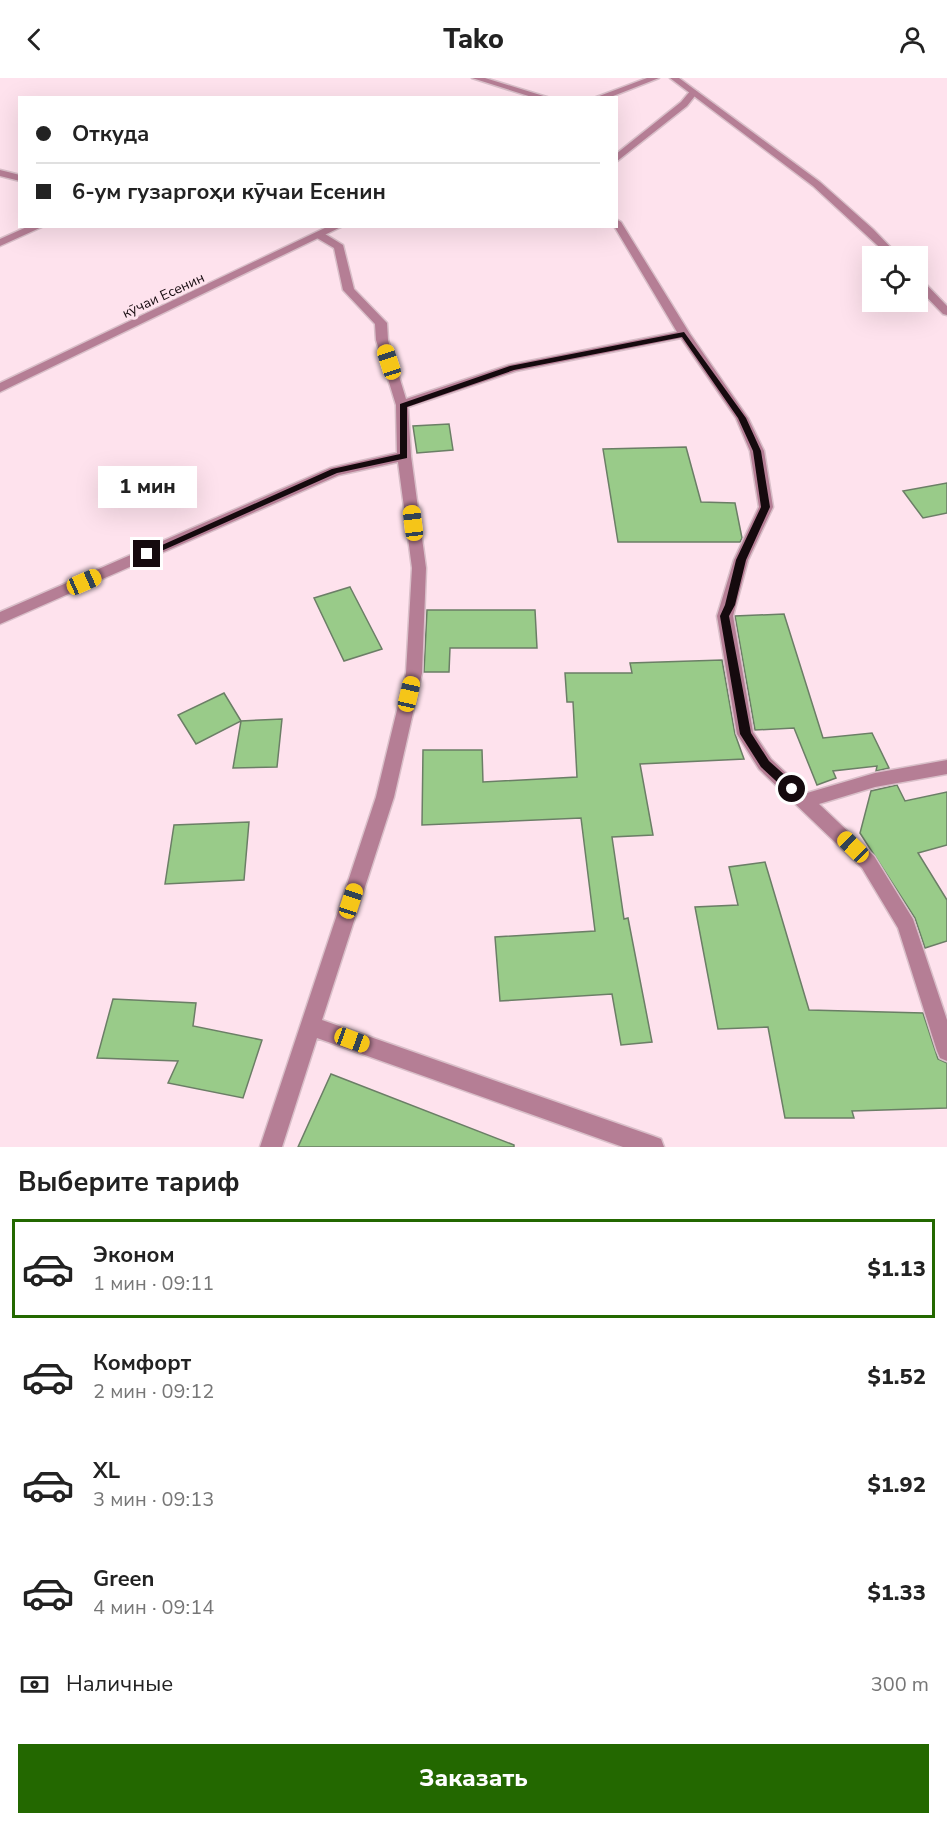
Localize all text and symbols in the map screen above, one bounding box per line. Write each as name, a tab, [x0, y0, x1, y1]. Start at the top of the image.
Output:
text: Tako	[443, 21, 504, 58]
icon: back	[18, 23, 51, 56]
icon: person	[896, 23, 929, 56]
text: Откуда	[72, 119, 149, 149]
text: 6-ум гузаргоҳи кӯчаи Есенин	[72, 177, 386, 207]
map controls	[862, 246, 928, 312]
button: locate	[862, 246, 928, 312]
street label: кӯчаи Есенин	[119, 268, 207, 323]
car	[375, 342, 403, 382]
callout: 1 мин	[98, 467, 196, 509]
text: 1 мин	[119, 473, 176, 500]
car	[402, 504, 424, 542]
route end	[133, 540, 160, 567]
car	[64, 566, 104, 598]
car	[396, 674, 422, 714]
route start	[778, 775, 805, 802]
car	[834, 828, 872, 866]
car	[337, 881, 365, 921]
car	[332, 1025, 372, 1055]
text: Выберите тариф	[18, 1164, 240, 1201]
text: Эконом	[93, 1240, 175, 1270]
icon: car	[21, 1242, 75, 1296]
text: $1.13	[867, 1254, 926, 1284]
text: 1 мин · 09:11	[93, 1270, 214, 1297]
text: Комфорт	[93, 1348, 191, 1378]
icon: car	[21, 1350, 75, 1404]
text: $1.52	[867, 1362, 926, 1392]
text: 2 мин · 09:12	[93, 1378, 214, 1405]
text: XL	[93, 1456, 120, 1486]
icon: car	[21, 1458, 75, 1512]
text: $1.92	[867, 1470, 926, 1500]
text: 3 мин · 09:13	[93, 1486, 214, 1513]
text: Green	[93, 1564, 154, 1594]
icon: car	[21, 1566, 75, 1620]
text: $1.33	[867, 1578, 926, 1608]
text: 4 мин · 09:14	[93, 1594, 214, 1621]
icon: cash	[18, 1668, 51, 1701]
text: Наличные	[66, 1669, 173, 1699]
text: 300 m	[871, 1671, 929, 1698]
button: Заказать	[18, 1744, 929, 1813]

